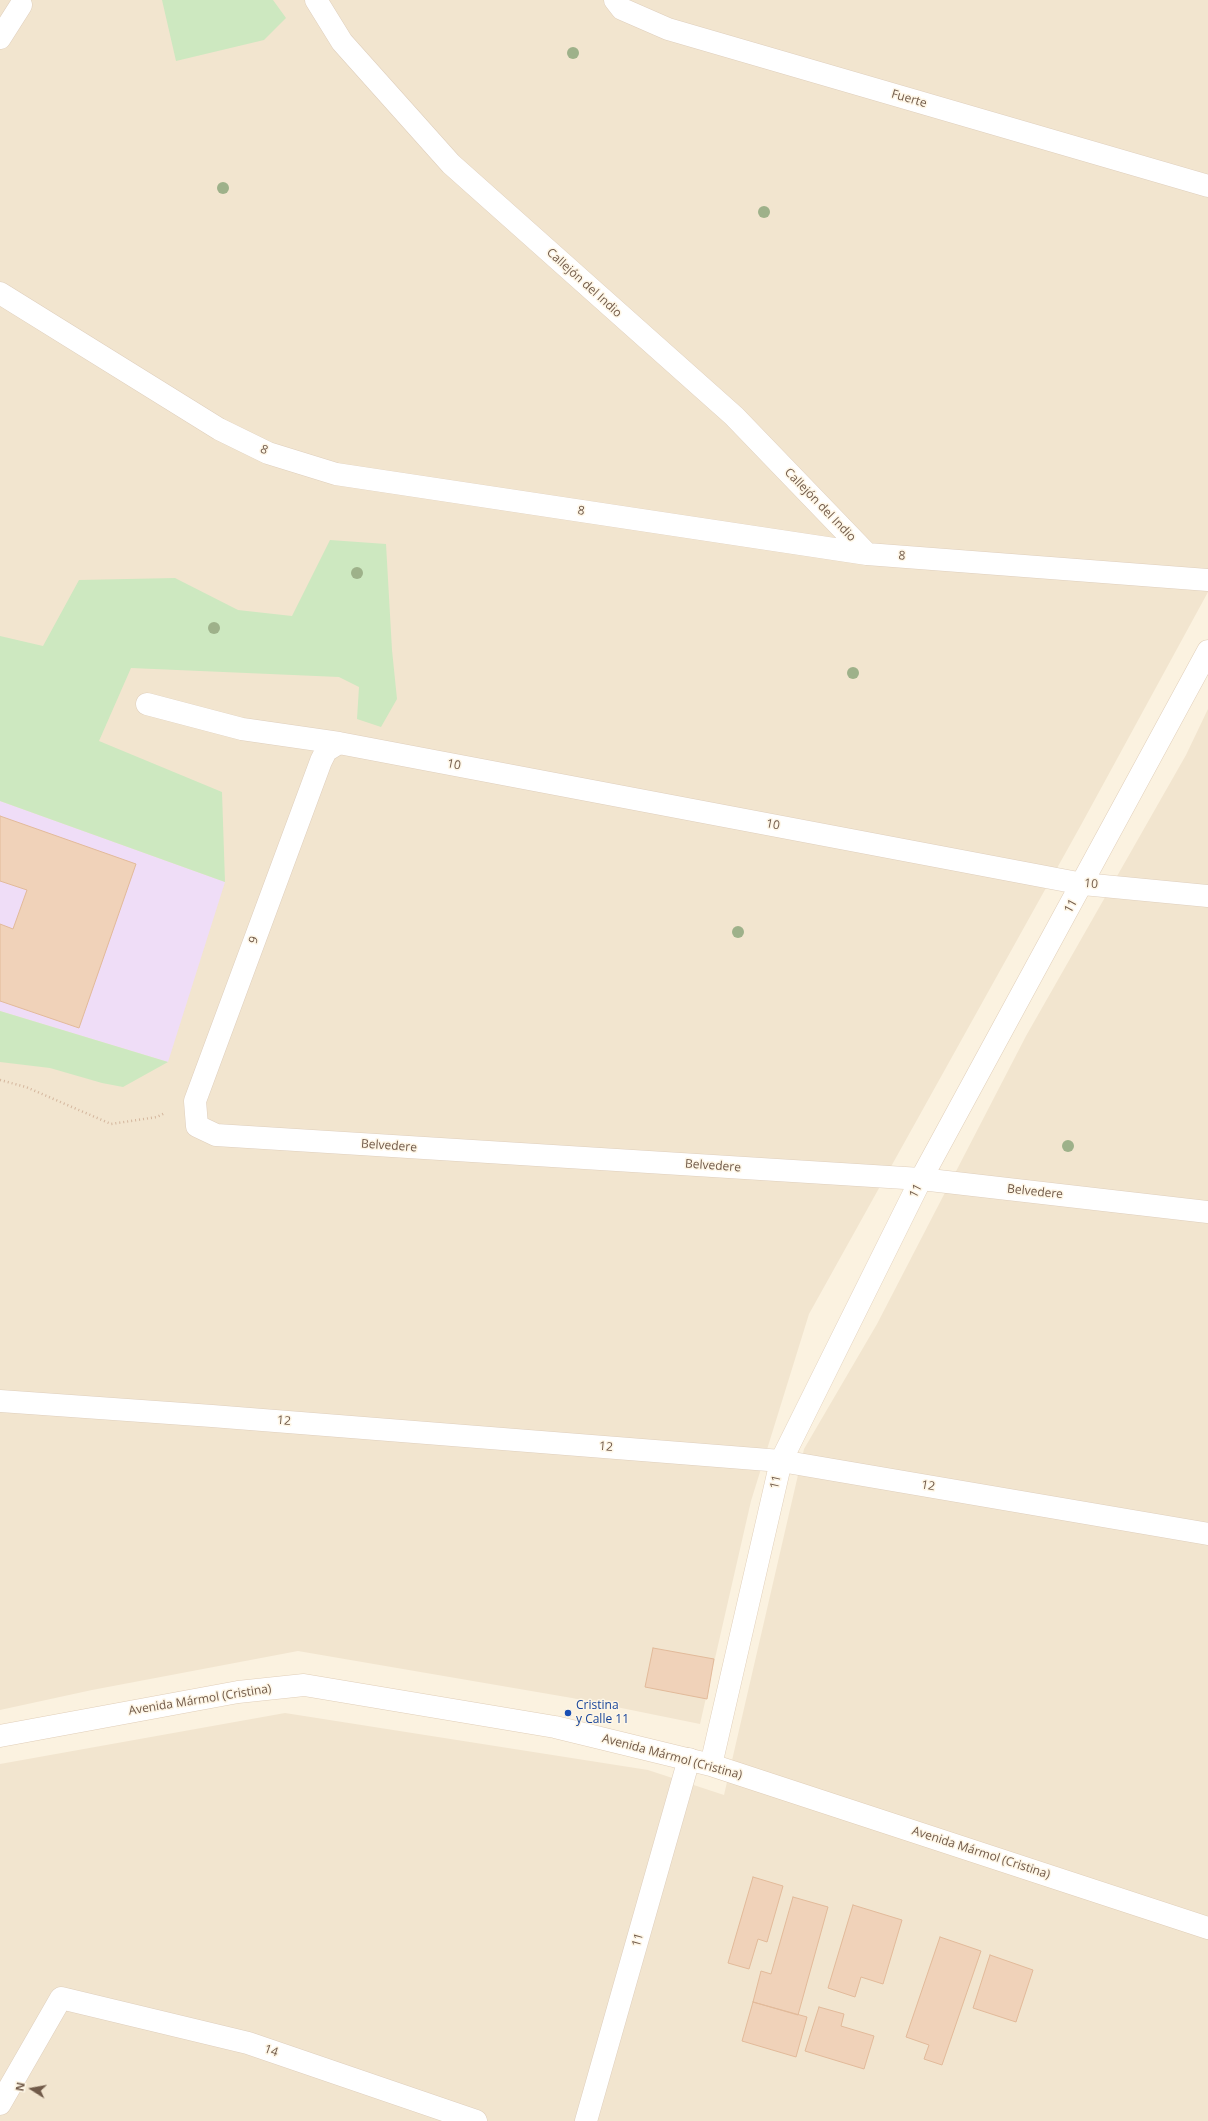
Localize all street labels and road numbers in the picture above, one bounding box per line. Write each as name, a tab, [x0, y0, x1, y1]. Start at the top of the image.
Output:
street label: Fuerte	[890, 87, 928, 111]
street label: Callejón del Indio	[543, 245, 625, 321]
street label: 8	[258, 442, 270, 458]
street label: Callejón del Indio	[781, 465, 859, 545]
street label: 8	[577, 503, 585, 519]
street label: 8	[898, 549, 906, 563]
street label: 10	[446, 757, 462, 773]
street label: 10	[765, 817, 781, 833]
street label: 10	[1083, 876, 1099, 892]
street label: 11	[1061, 897, 1081, 915]
street label: 9	[246, 934, 262, 946]
street label: Belvedere	[361, 1137, 417, 1155]
street label: Belvedere	[685, 1157, 741, 1175]
street label: 11	[906, 1182, 926, 1200]
street label: Belvedere	[1006, 1182, 1064, 1202]
street label: 12	[277, 1413, 291, 1429]
street label: 12	[599, 1439, 613, 1455]
street label: 11	[767, 1474, 785, 1490]
street label: 12	[920, 1478, 936, 1494]
street label: Avenida Mármol (Cristina)	[128, 1682, 272, 1718]
street label: Avenida Mármol (Cristina)	[600, 1731, 744, 1783]
street label: Avenida Mármol (Cristina)	[910, 1824, 1052, 1882]
street label: 11	[629, 1931, 647, 1949]
street label: 14	[262, 2042, 280, 2060]

